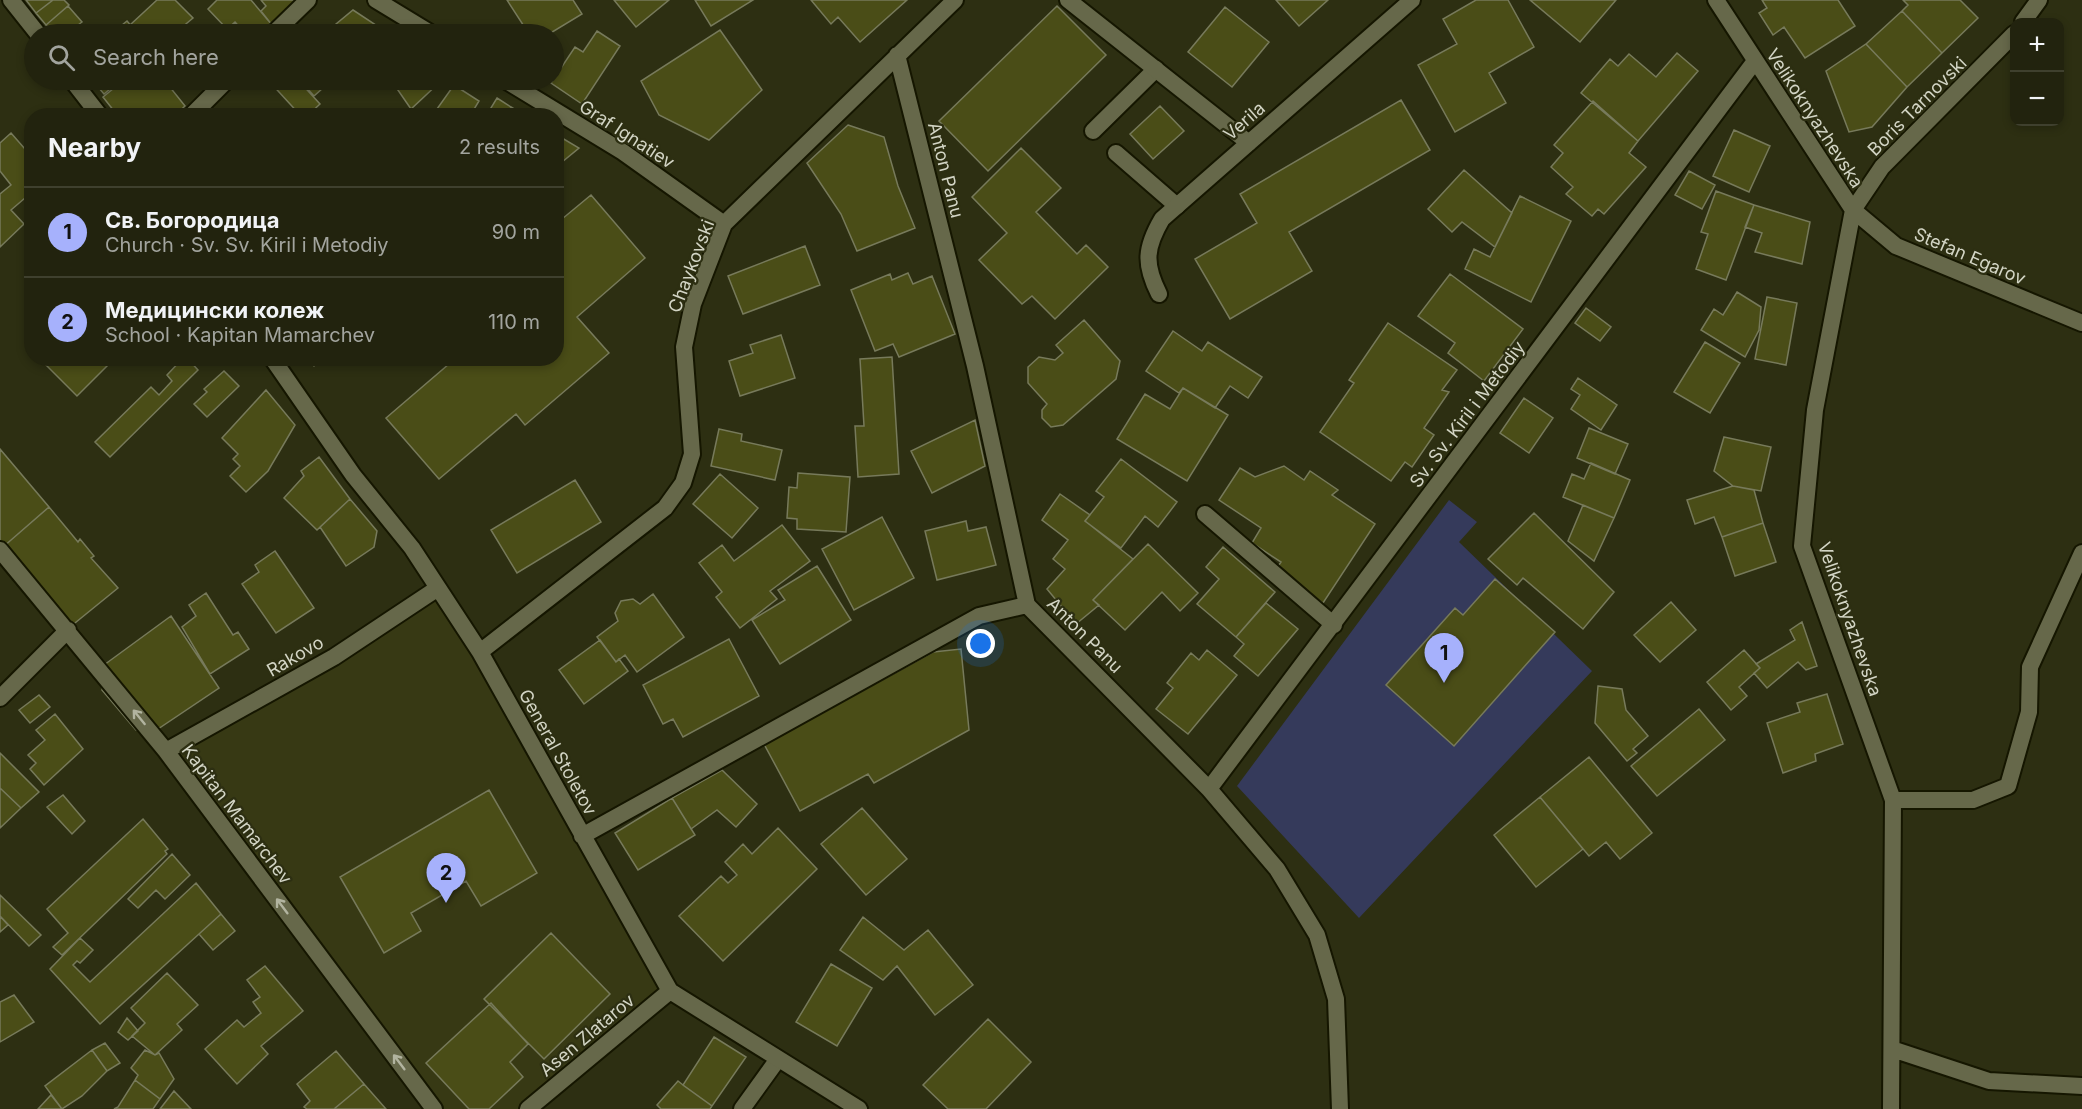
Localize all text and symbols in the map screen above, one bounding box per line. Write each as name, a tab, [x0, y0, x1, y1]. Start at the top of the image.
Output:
map controls	[2010, 18, 2064, 126]
button: +	[2010, 18, 2064, 72]
search box	[24, 24, 564, 90]
icon: search	[45, 41, 78, 74]
text: Search here	[93, 44, 219, 70]
street label: Velikoknyazhevska	[1762, 44, 1868, 192]
street label: Boris Tarnovski	[1863, 52, 1971, 160]
button: −	[2010, 72, 2064, 126]
street label: Graf Ignatiev	[576, 95, 678, 173]
street label: Verila	[1219, 97, 1269, 145]
street label: Anton Panu	[924, 120, 968, 220]
text: Nearby	[48, 132, 141, 163]
text: 2 results	[459, 135, 540, 159]
text: Св. Богородица	[105, 207, 279, 233]
street label: Chaykovski	[664, 217, 718, 315]
text: 1	[63, 220, 72, 244]
text: 90 m	[492, 220, 540, 244]
street label: Stefan Egarov	[1911, 223, 2029, 289]
text: Church · Sv. Sv. Kiril i Metodiy	[105, 233, 389, 257]
text: Медицински колеж	[105, 297, 324, 323]
text: 2	[61, 310, 74, 334]
text: 110 m	[488, 310, 540, 334]
text: School · Kapitan Mamarchev	[105, 323, 375, 347]
street label: Sv. Sv. Kiril i Metodiy	[1405, 337, 1529, 491]
street label: Velikoknyazhevska	[1814, 539, 1886, 699]
street label: Anton Panu	[1043, 593, 1127, 677]
your location	[966, 629, 995, 658]
street label: Rakovo	[263, 631, 327, 681]
pin: 1	[1424, 634, 1464, 683]
street label: General Stoletov	[515, 685, 601, 819]
one-way arrow	[132, 710, 145, 726]
street label: Kapitan Mamarchev	[178, 740, 296, 888]
pin: 2	[426, 854, 466, 903]
one-way arrow	[276, 899, 288, 915]
street label: Asen Zlatarov	[535, 989, 639, 1081]
one-way arrow	[393, 1055, 405, 1071]

